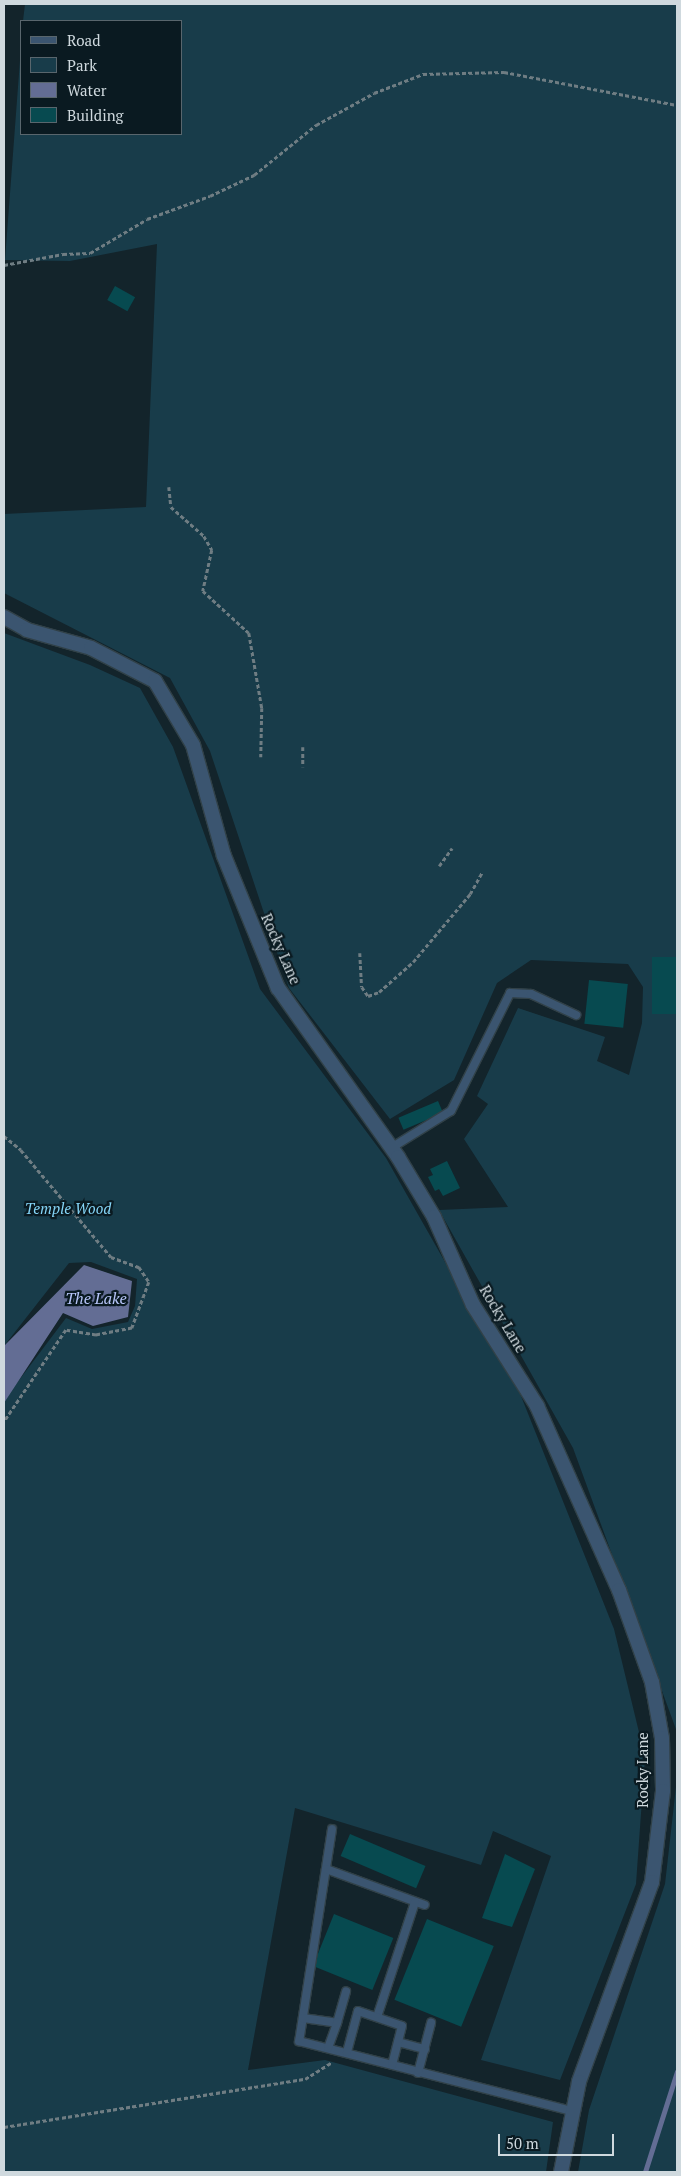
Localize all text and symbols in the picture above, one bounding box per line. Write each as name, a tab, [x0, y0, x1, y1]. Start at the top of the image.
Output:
legend	[20, 20, 182, 135]
text: Road	[67, 30, 100, 50]
text: Park	[67, 55, 97, 75]
text: Water	[67, 80, 106, 100]
text: Building	[67, 105, 124, 125]
street label: Rocky Lane	[257, 911, 305, 987]
park label: Temple Wood	[25, 1200, 111, 1218]
street label: Rocky Lane	[476, 1282, 530, 1356]
water label: The Lake	[65, 1288, 127, 1308]
street label: Rocky Lane	[634, 1732, 652, 1808]
scale bar	[501, 2124, 617, 2156]
text: 50 m	[506, 2133, 539, 2153]

